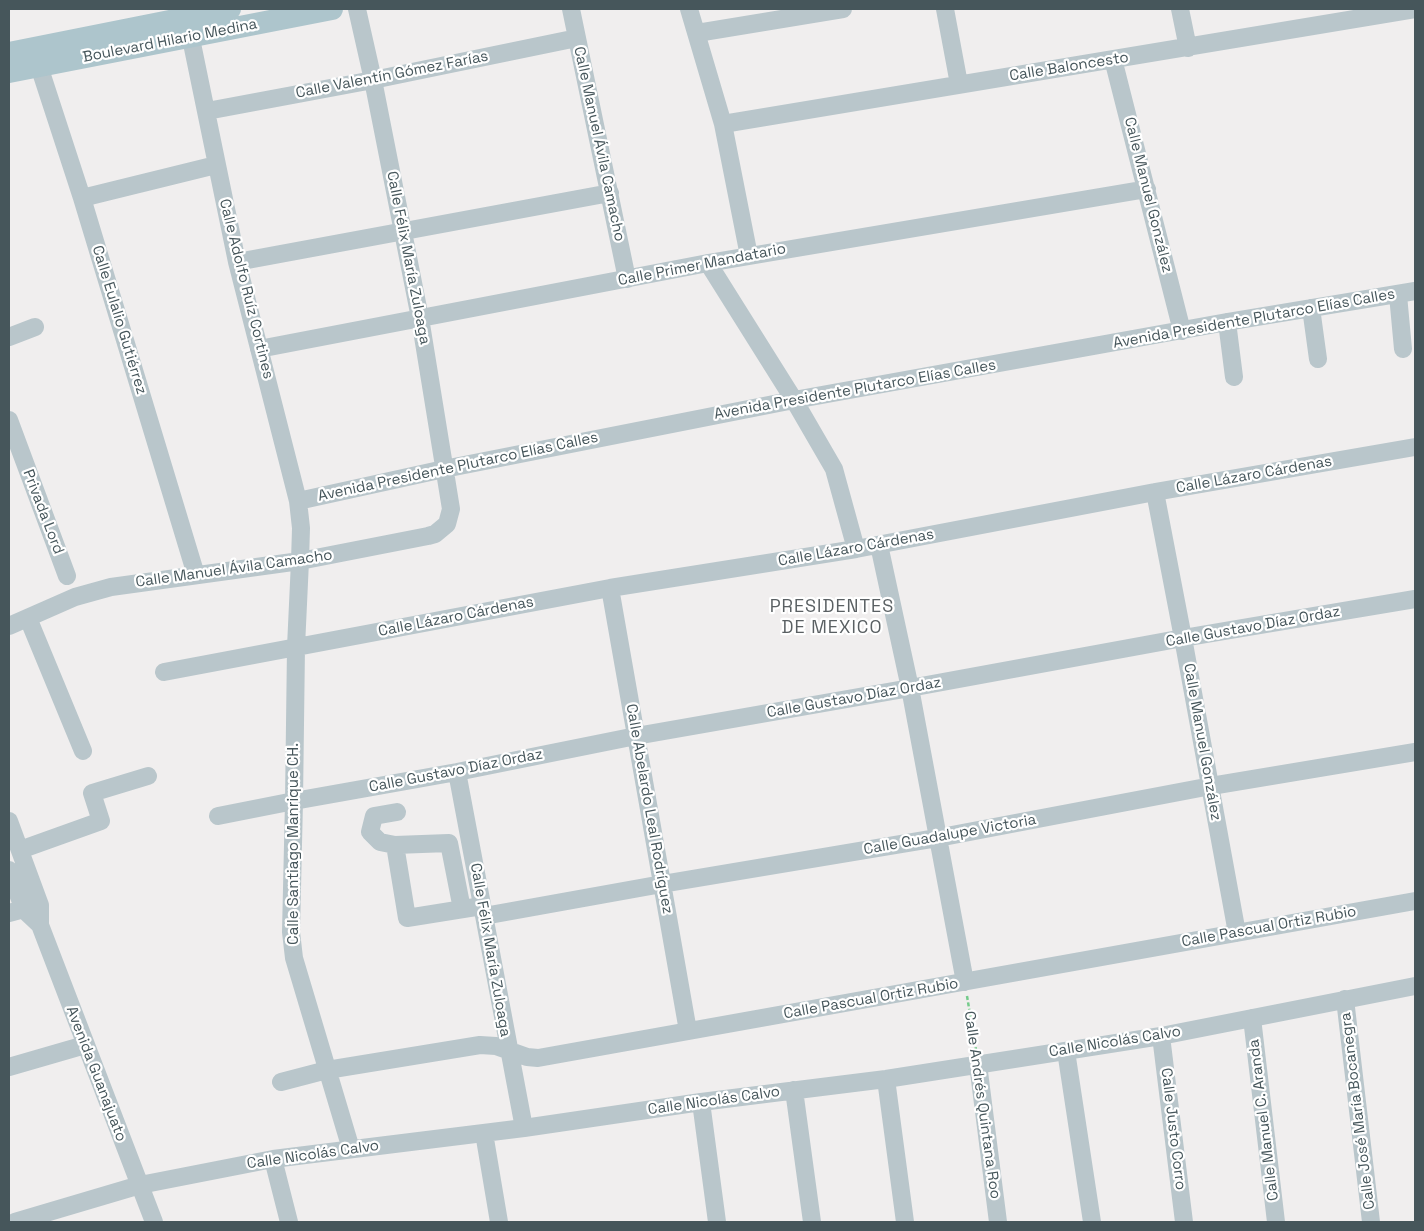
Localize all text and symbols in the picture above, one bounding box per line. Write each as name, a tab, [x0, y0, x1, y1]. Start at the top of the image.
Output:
street label: Boulevard Hilario Medina	[81, 15, 259, 67]
street label: Calle Manuel Ávila Camacho	[570, 45, 628, 243]
street label: Calle Valentín Gómez Farías	[294, 47, 490, 103]
street label: Calle Baloncesto	[1008, 49, 1130, 85]
street label: Calle Manuel González	[1120, 115, 1176, 275]
street label: Calle Félix María Zuloaga	[382, 170, 434, 346]
street label: Calle Adolfo Ruíz Cortines	[215, 197, 277, 381]
street label: Calle Primer Mandatario	[617, 240, 787, 290]
street label: Calle Eulalio Gutiérrez	[88, 243, 150, 397]
street label: Avenida Presidente Plutarco Elías Calles	[1112, 285, 1396, 353]
street label: Avenida Presidente Plutarco Elías Calles	[713, 356, 997, 424]
street label: Avenida Presidente Plutarco Elías Calles	[316, 428, 600, 506]
street label: Calle Lázaro Cárdenas	[1175, 452, 1333, 498]
street label: Privada Lord	[19, 467, 67, 557]
street label: Calle Lázaro Cárdenas	[777, 525, 935, 571]
street label: Calle Manuel Ávila Camacho	[134, 546, 334, 592]
street label: Calle Lázaro Cárdenas	[377, 593, 535, 641]
district label: PRESIDENTES DE MEXICO	[768, 596, 896, 638]
street label: Calle Gustavo Díaz Ordaz	[1164, 603, 1342, 651]
street label: Calle Manuel González	[1179, 662, 1225, 822]
street label: Calle Gustavo Díaz Ordaz	[765, 674, 943, 722]
street label: Calle Abelardo Leal Rodríguez	[622, 703, 676, 915]
street label: Calle Santiago Manrique CH.	[285, 743, 303, 945]
street label: Calle Gustavo Díaz Ordaz	[368, 745, 544, 797]
street label: Calle Guadalupe Victoria	[862, 811, 1038, 859]
street label: Calle Félix María Zuloaga	[466, 862, 514, 1038]
street label: Calle Pascual Ortiz Rubio	[1180, 903, 1358, 951]
street label: Calle Pascual Ortiz Rubio	[782, 975, 960, 1023]
street label: Avenida Guanajuato	[62, 1004, 130, 1144]
street label: Calle Andrés Quintana Roo	[960, 1010, 1004, 1200]
street label: Calle José María Bocanegra	[1337, 1011, 1379, 1211]
street label: Calle Nicolás Calvo	[1048, 1023, 1182, 1061]
street label: Calle Manuel C. Aranda	[1245, 1038, 1283, 1202]
street label: Calle Justo Corro	[1157, 1067, 1189, 1191]
street label: Calle Nicolás Calvo	[647, 1083, 781, 1119]
street label: Calle Nicolás Calvo	[246, 1137, 380, 1173]

